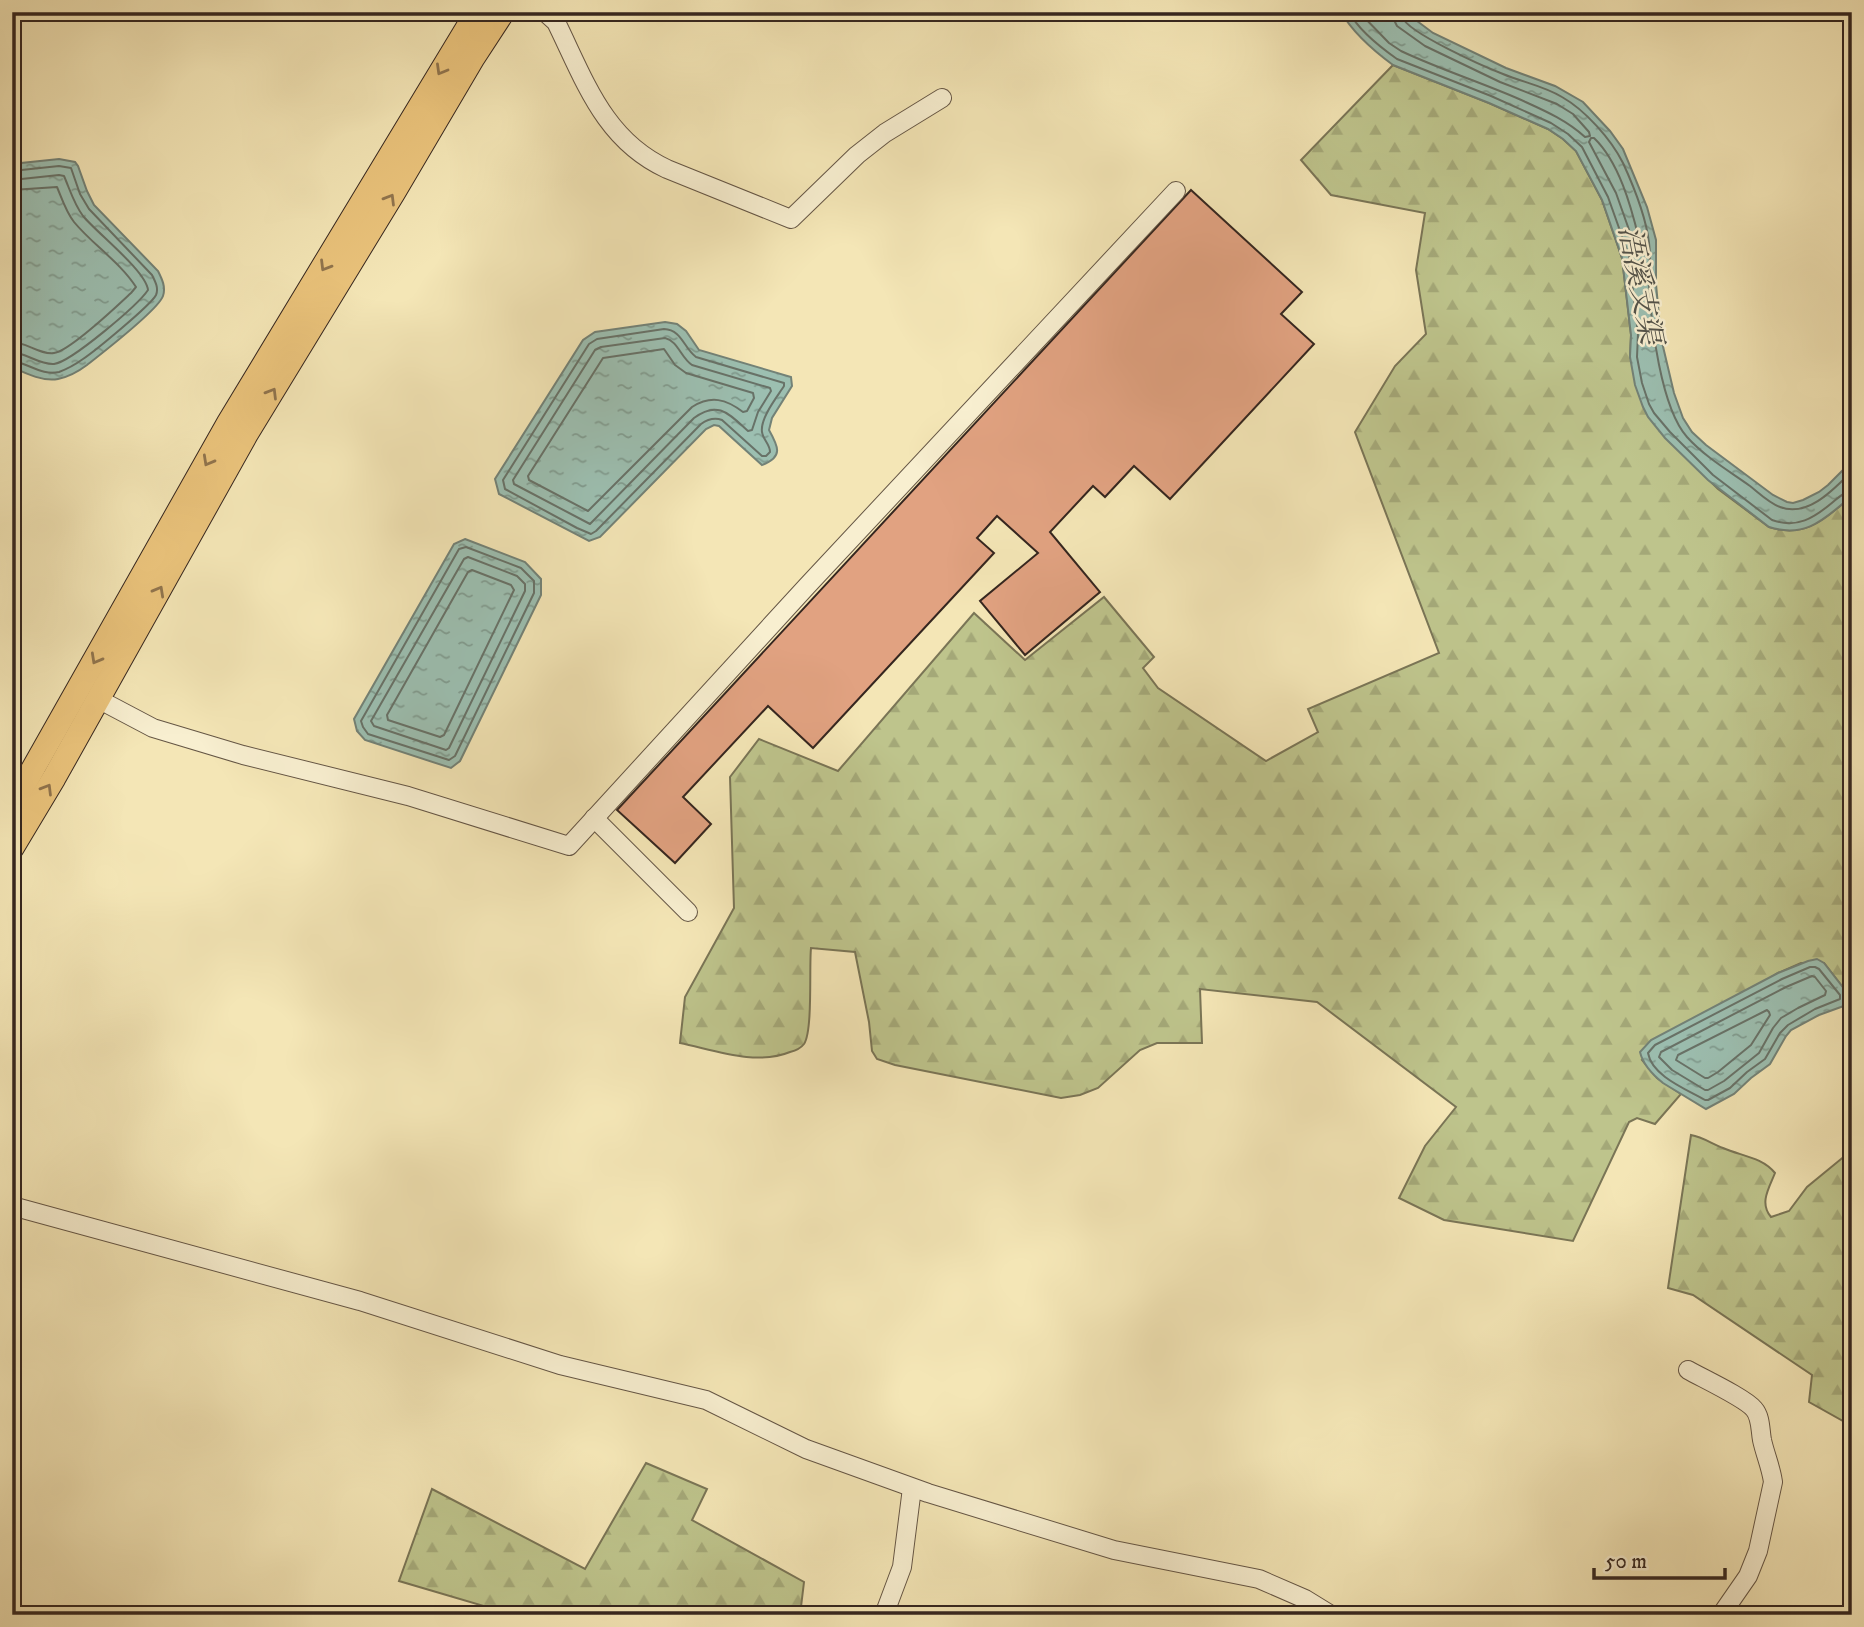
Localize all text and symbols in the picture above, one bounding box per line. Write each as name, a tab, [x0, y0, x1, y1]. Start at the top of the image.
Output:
one-way arrow	[437, 63, 450, 76]
one-way arrow	[382, 194, 395, 207]
water label: 浯溪支渠	[1609, 223, 1669, 351]
one-way arrow	[320, 258, 333, 271]
one-way arrow	[263, 388, 276, 401]
one-way arrow	[203, 453, 216, 466]
one-way arrow	[151, 585, 164, 598]
one-way arrow	[91, 652, 104, 664]
one-way arrow	[39, 783, 52, 796]
scale bar	[1594, 1536, 1726, 1580]
text: 50 m	[1605, 1549, 1647, 1575]

